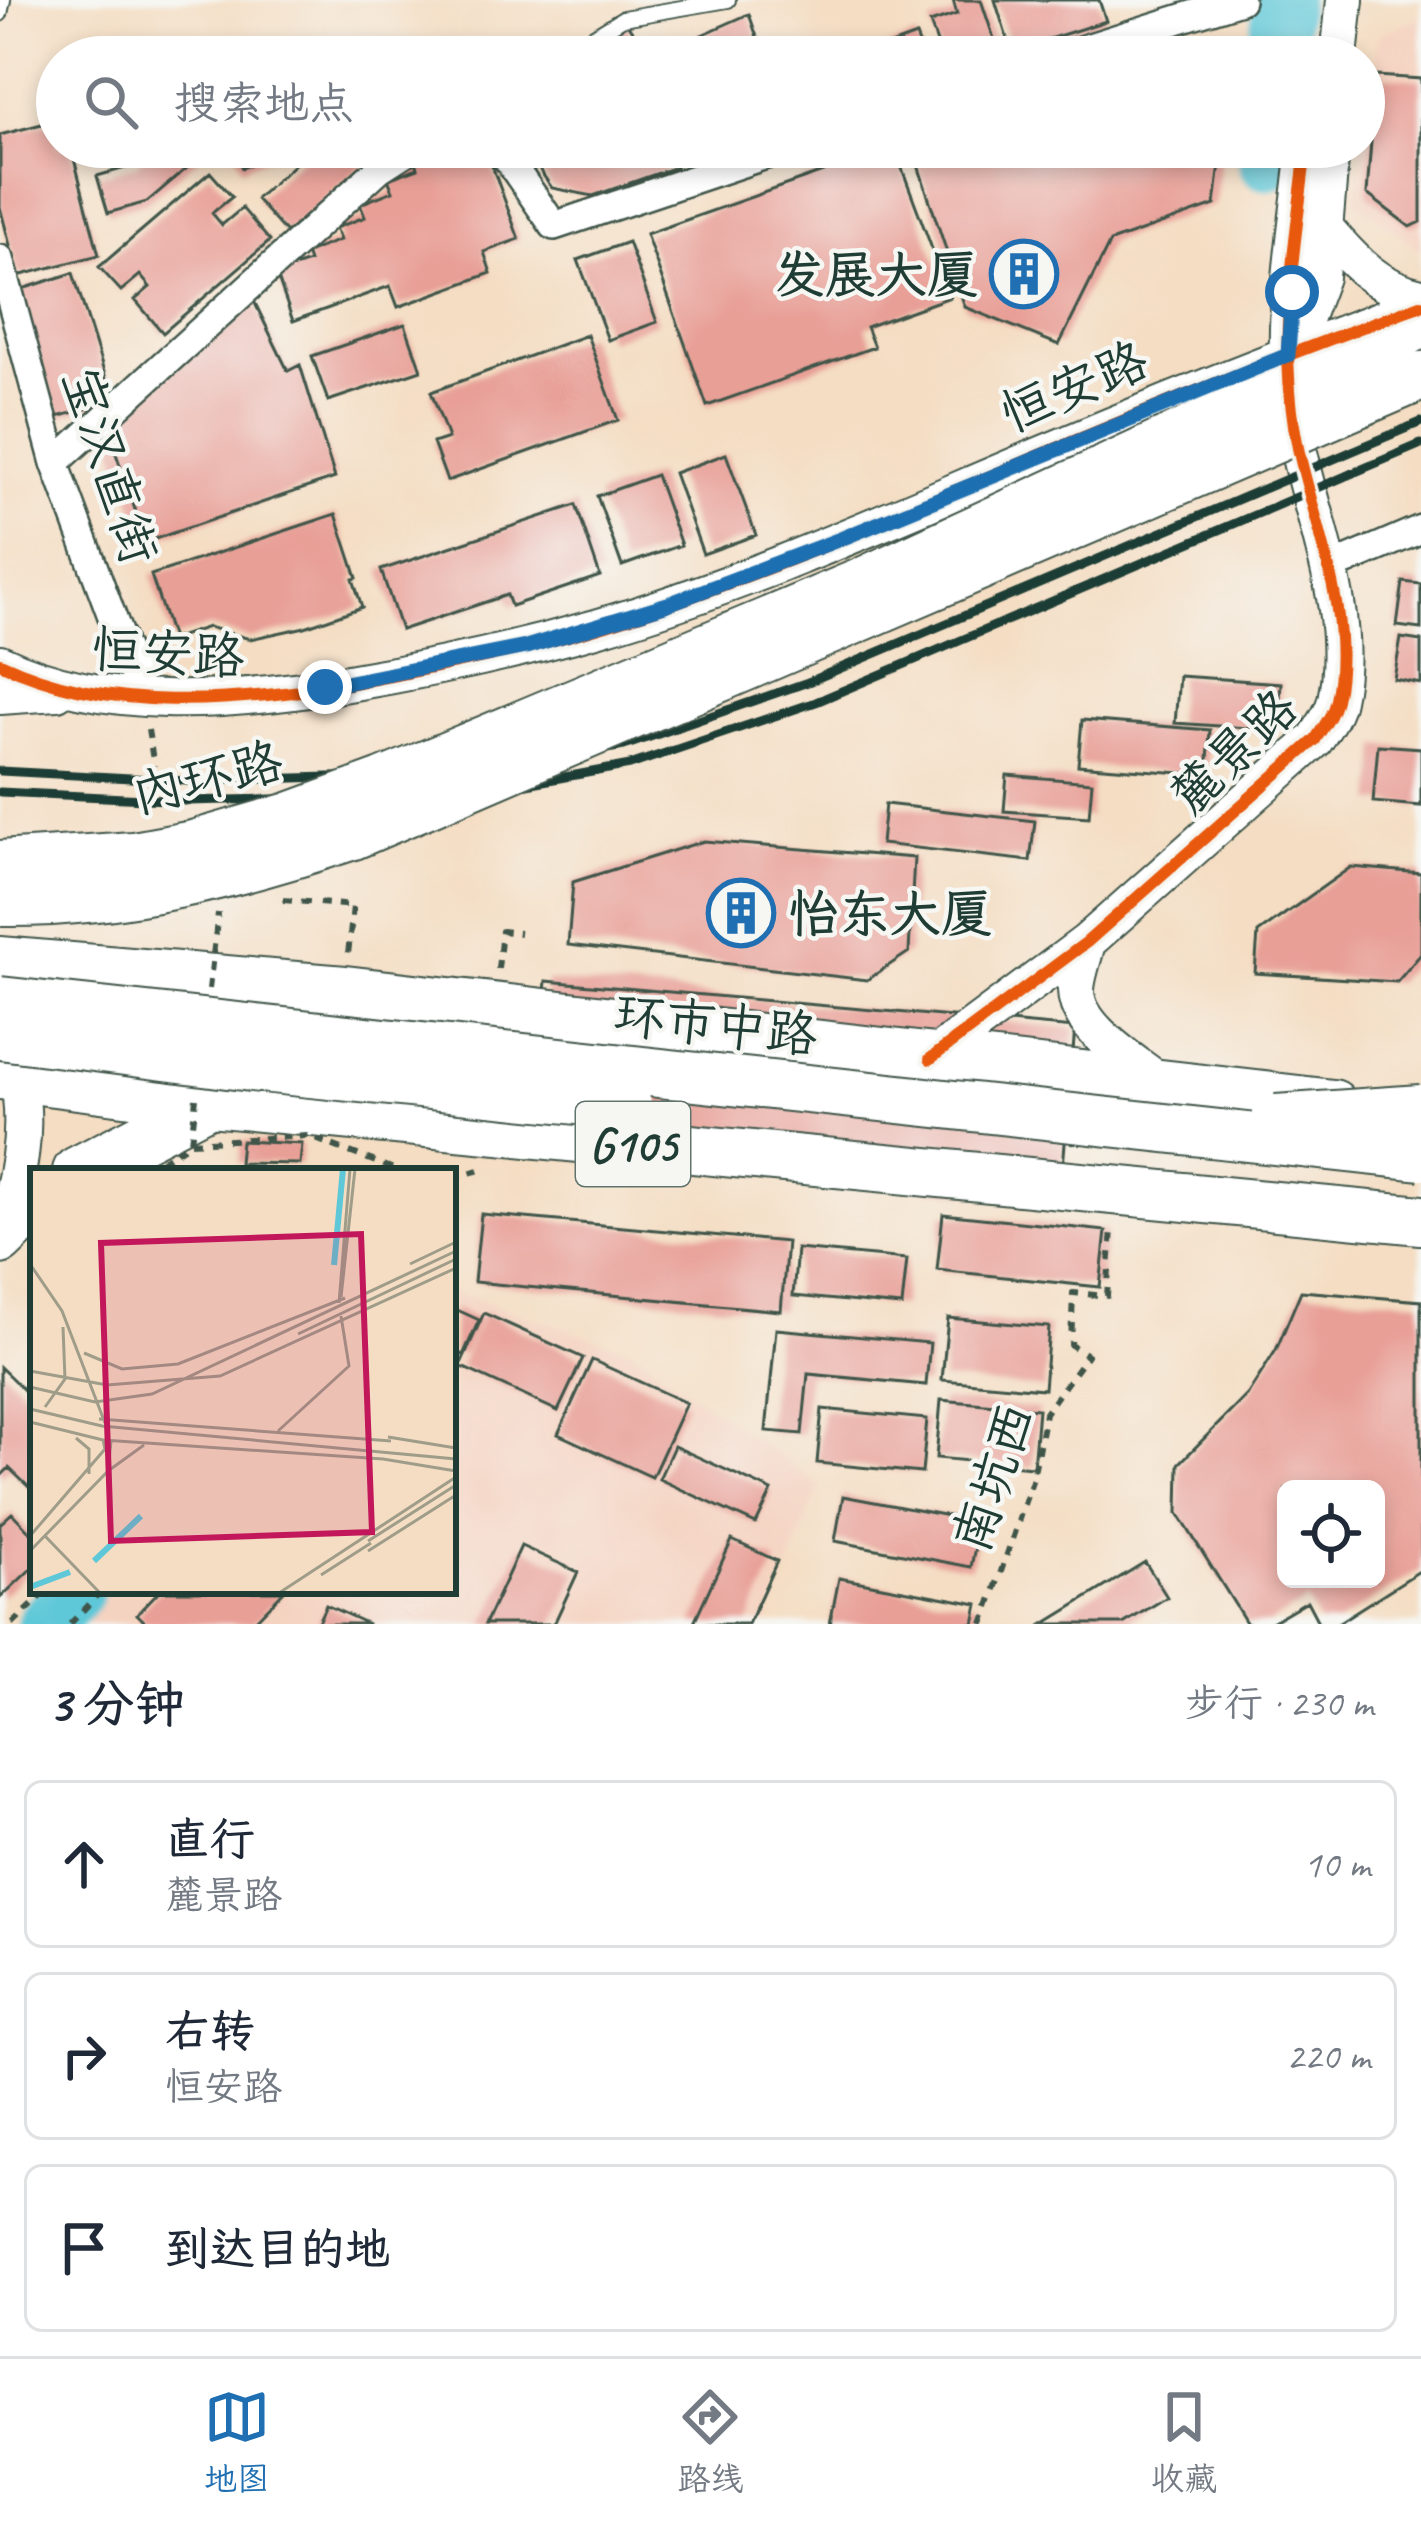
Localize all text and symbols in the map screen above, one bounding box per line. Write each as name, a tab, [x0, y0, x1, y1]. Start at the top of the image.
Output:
search box	[36, 36, 1385, 168]
icon: search	[78, 69, 144, 135]
text: 搜索地点	[174, 75, 354, 132]
building icon: 发展大厦	[989, 239, 1059, 309]
place label: 发展大厦	[774, 243, 978, 307]
route start	[1265, 265, 1319, 319]
street label: 恒安路	[991, 328, 1157, 446]
street label: 宝汉直街	[48, 358, 172, 572]
street label: 恒安路	[90, 617, 246, 689]
route end	[298, 660, 352, 714]
street label: 麓景路	[1156, 676, 1311, 828]
street label: 内环路	[125, 728, 289, 828]
building icon: 怡东大厦	[706, 878, 776, 948]
place label: 怡东大厦	[788, 882, 992, 946]
street label: 环市中路	[611, 983, 821, 1067]
road number: G105	[576, 1102, 690, 1186]
inset map	[30, 1168, 456, 1594]
street label: 南坑西	[939, 1395, 1049, 1560]
map controls	[1277, 1480, 1385, 1588]
button: locate	[1277, 1480, 1385, 1588]
text: 3 分钟	[48, 1672, 185, 1736]
text: 步行 · 230 m	[1185, 1679, 1373, 1728]
text: 直行	[165, 1811, 255, 1868]
icon: ahead	[51, 1831, 117, 1897]
text: 10 m	[1304, 1840, 1370, 1889]
text: 麓景路	[165, 1871, 282, 1920]
text: 右转	[165, 2003, 255, 2060]
icon: right	[51, 2023, 117, 2089]
text: 220 m	[1286, 2032, 1370, 2081]
text: 恒安路	[165, 2063, 282, 2112]
icon: arrive	[51, 2215, 117, 2281]
text: 到达目的地	[165, 2221, 390, 2278]
tab: 地图	[204, 2384, 270, 2500]
tab: 路线	[677, 2384, 743, 2500]
tab: 收藏	[1151, 2384, 1217, 2500]

